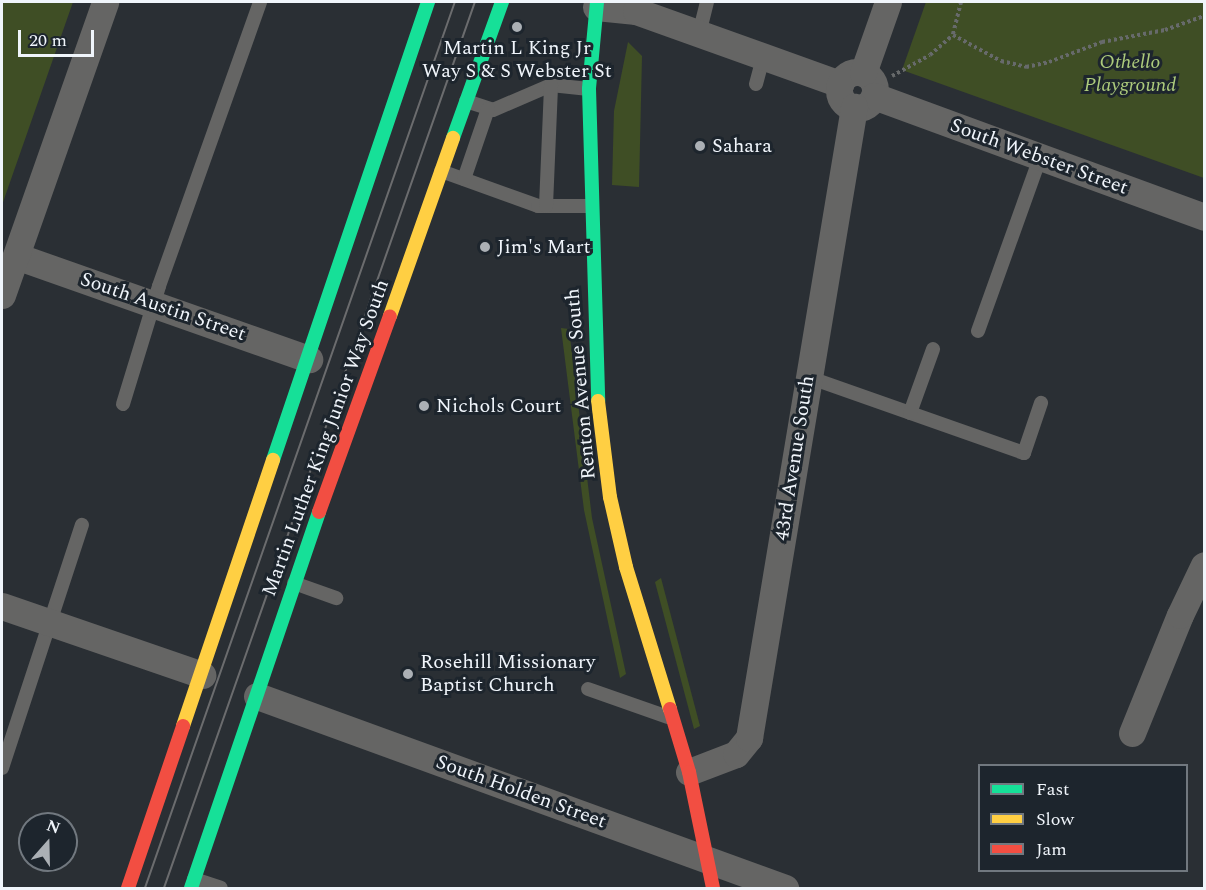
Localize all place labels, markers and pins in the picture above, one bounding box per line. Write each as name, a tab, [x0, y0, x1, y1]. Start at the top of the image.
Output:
marker: Martin L King Jr Way S & S Webster St	[510, 20, 524, 34]
place label: Martin L King Jr Way S & S Webster St	[422, 36, 612, 83]
place label: Sahara	[712, 134, 772, 158]
marker: Sahara	[693, 139, 707, 153]
place label: Jim's Mart	[497, 235, 591, 259]
marker: Jim's Mart	[478, 240, 492, 254]
place label: Nichols Court	[436, 394, 561, 418]
marker: Nichols Court	[417, 399, 431, 413]
place label: Rosehill Missionary Baptist Church	[420, 650, 595, 697]
marker: Rosehill Missionary Baptist Church	[401, 667, 415, 681]

